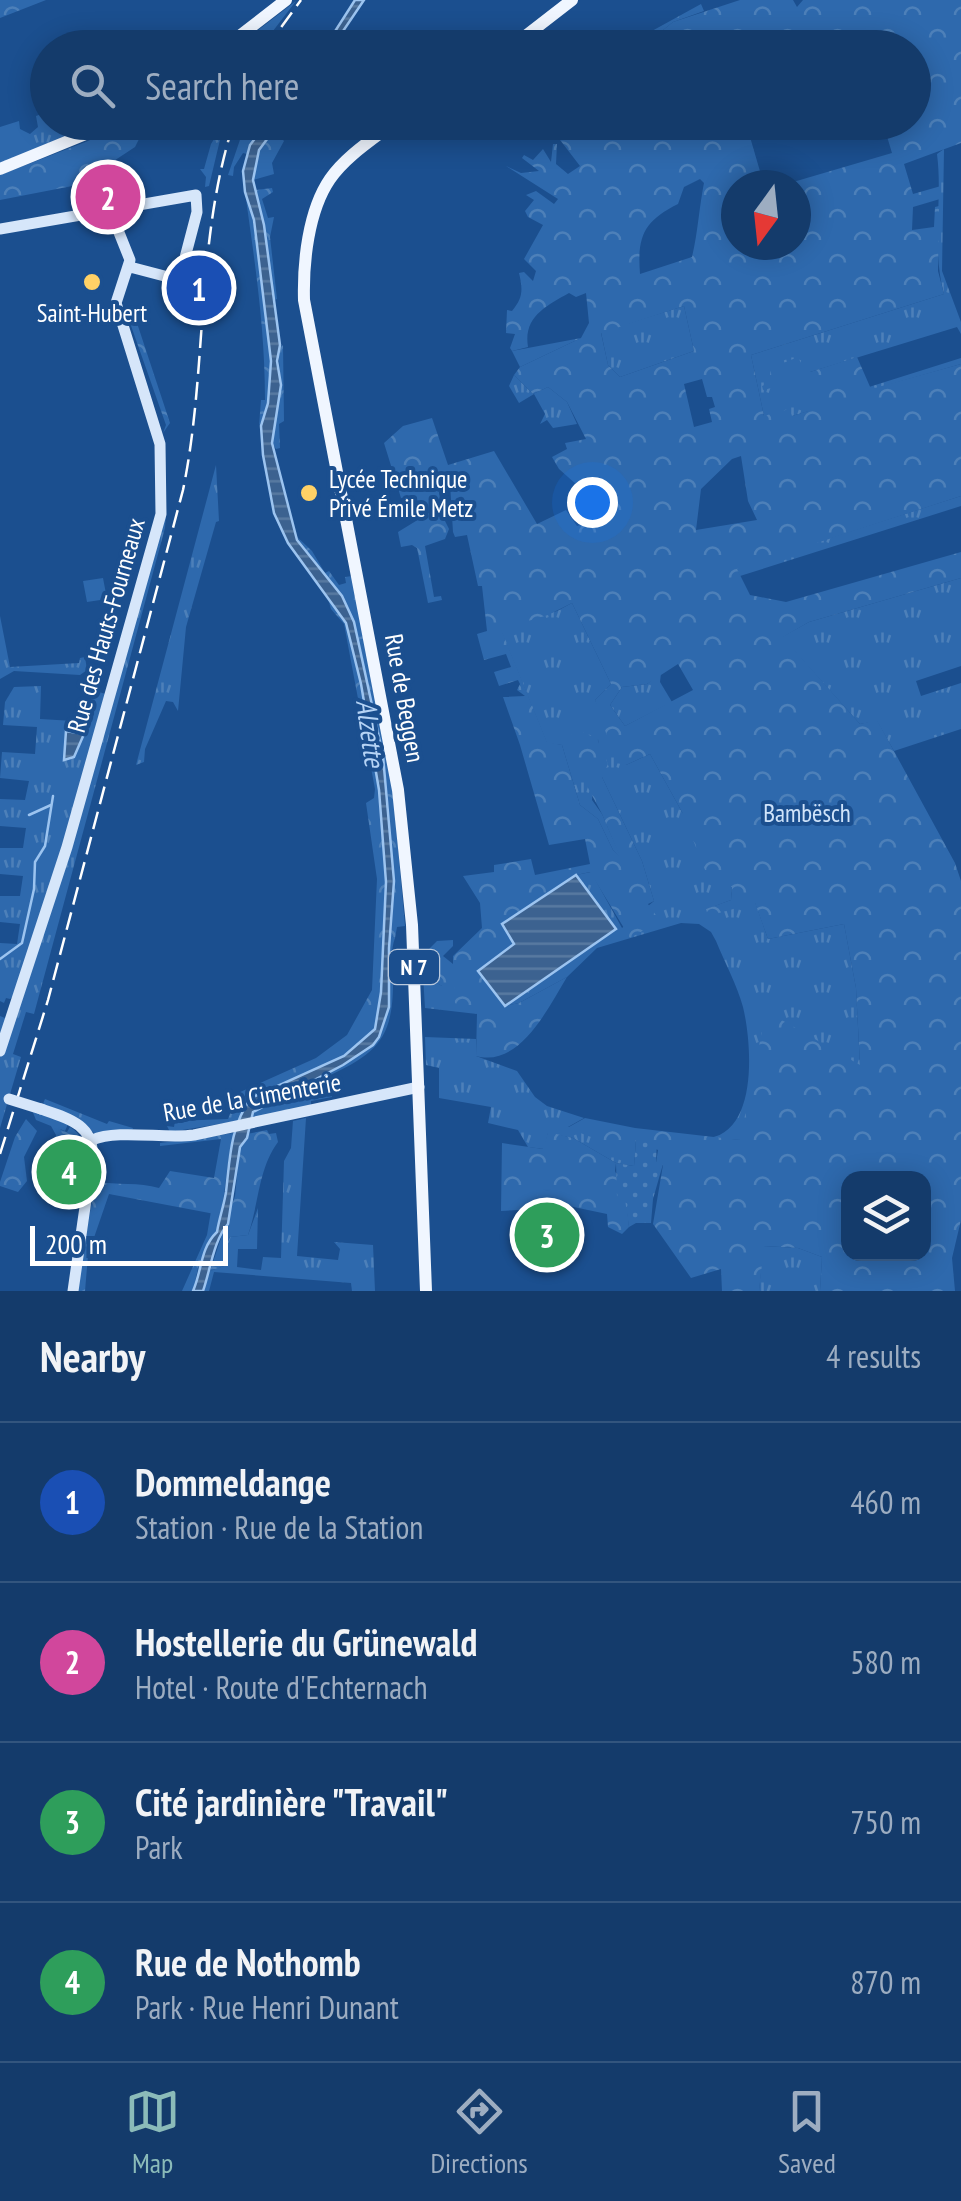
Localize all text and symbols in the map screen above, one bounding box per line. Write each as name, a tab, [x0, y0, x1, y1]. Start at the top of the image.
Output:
search box	[30, 30, 931, 140]
icon: search	[65, 58, 120, 113]
text: Search here	[145, 61, 299, 110]
pin: 2	[76, 160, 140, 234]
north arrow	[721, 170, 811, 260]
pin: 1	[166, 250, 232, 326]
marker: Saint-Hubert	[81, 271, 103, 293]
place label: Saint-Hubert	[37, 297, 147, 329]
place label: Lycée Technique Privé Émile Metz	[329, 463, 473, 524]
your location	[567, 477, 618, 528]
marker: Lycée Technique Privé Émile Metz	[298, 482, 320, 504]
street label: Rue des Hauts-Fourneaux	[60, 514, 152, 736]
street label: Rue de Beggen	[378, 631, 432, 765]
water label: Alzette	[348, 697, 394, 772]
park label: Bambësch	[763, 797, 851, 829]
road number: N 7	[389, 950, 439, 984]
street label: Rue de la Cimenterie	[161, 1066, 343, 1128]
pin: 4	[36, 1134, 102, 1210]
map controls	[841, 1171, 931, 1261]
button: layers	[841, 1171, 931, 1261]
pin: 3	[514, 1198, 580, 1272]
scale bar	[30, 1221, 228, 1266]
text: 200 m	[45, 1225, 107, 1262]
text: Nearby	[40, 1329, 145, 1384]
text: 4 results	[826, 1335, 921, 1377]
text: Dommeldange	[135, 1457, 331, 1506]
text: 1	[65, 1481, 80, 1523]
text: 460 m	[850, 1481, 921, 1523]
text: Station · Rue de la Station	[135, 1506, 423, 1548]
text: Hostellerie du Grünewald	[135, 1617, 477, 1666]
text: 2	[65, 1641, 80, 1683]
text: 580 m	[850, 1641, 921, 1683]
text: Hotel · Route d'Echternach	[135, 1666, 428, 1708]
text: Cité jardinière "Travail"	[135, 1777, 448, 1826]
text: 3	[65, 1801, 80, 1843]
text: 750 m	[850, 1801, 921, 1843]
text: Park	[135, 1826, 183, 1868]
text: Rue de Nothomb	[135, 1937, 361, 1986]
text: 4	[65, 1961, 80, 2003]
text: 870 m	[850, 1961, 921, 2003]
text: Park · Rue Henri Dunant	[135, 1986, 399, 2028]
tab: Map	[125, 2084, 180, 2181]
tab: Directions	[430, 2084, 528, 2181]
tab: Saved	[778, 2084, 836, 2181]

